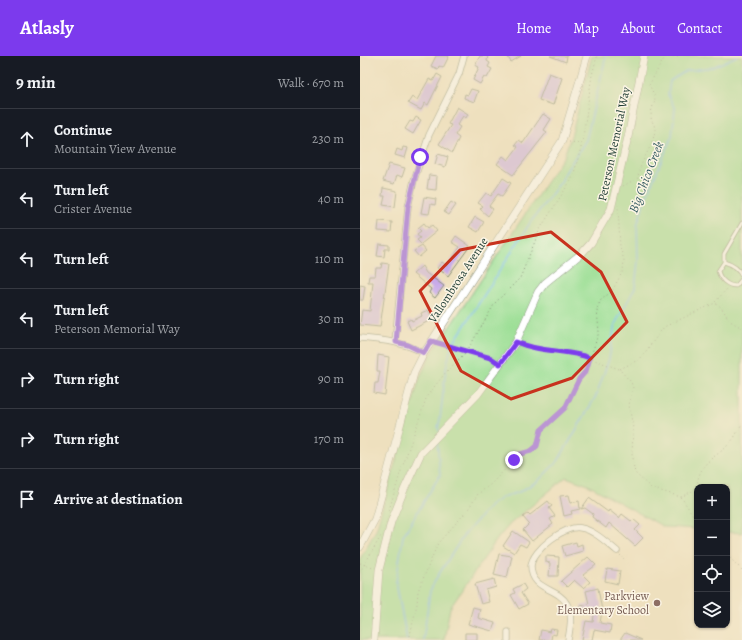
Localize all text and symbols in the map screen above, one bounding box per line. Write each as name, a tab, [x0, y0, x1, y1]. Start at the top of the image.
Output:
text: Atlasly	[20, 15, 74, 41]
text: Home	[516, 19, 551, 38]
text: Map	[573, 19, 599, 38]
text: About	[621, 19, 655, 38]
text: Contact	[677, 19, 722, 38]
text: 9 min	[16, 71, 56, 94]
text: Walk · 670 m	[278, 74, 344, 91]
street label: Peterson Memorial Way	[594, 85, 634, 203]
text: Continue	[54, 120, 112, 140]
icon: ahead	[16, 128, 38, 150]
text: 230 m	[312, 130, 344, 147]
water label: Big Chico Creek	[625, 139, 667, 215]
text: Mountain View Avenue	[54, 140, 176, 157]
route start	[411, 148, 429, 166]
text: Turn left	[54, 180, 109, 200]
icon: left	[16, 188, 38, 210]
text: 40 m	[318, 190, 344, 207]
text: Crister Avenue	[54, 200, 132, 217]
street label: Vallombrosa Avenue	[424, 234, 492, 327]
icon: left	[16, 248, 38, 270]
text: Turn left	[54, 249, 109, 269]
text: 110 m	[315, 250, 344, 267]
text: Turn left	[54, 300, 109, 320]
icon: left	[16, 308, 38, 330]
text: 30 m	[318, 310, 344, 327]
text: Peterson Memorial Way	[54, 320, 180, 337]
icon: right	[16, 368, 38, 390]
text: Turn right	[54, 369, 119, 389]
text: 90 m	[318, 370, 344, 387]
icon: right	[16, 428, 38, 450]
text: Turn right	[54, 429, 119, 449]
text: 170 m	[314, 430, 344, 447]
route end	[505, 451, 523, 469]
map controls	[694, 484, 730, 628]
button: +	[694, 484, 730, 520]
icon: arrive	[16, 488, 38, 510]
text: Arrive at destination	[54, 489, 183, 509]
button: −	[694, 520, 730, 556]
button: locate	[694, 556, 730, 592]
place label: Parkview Elementary School	[557, 588, 650, 618]
button: layers	[694, 592, 730, 628]
marker: Parkview Elementary School	[652, 598, 662, 608]

